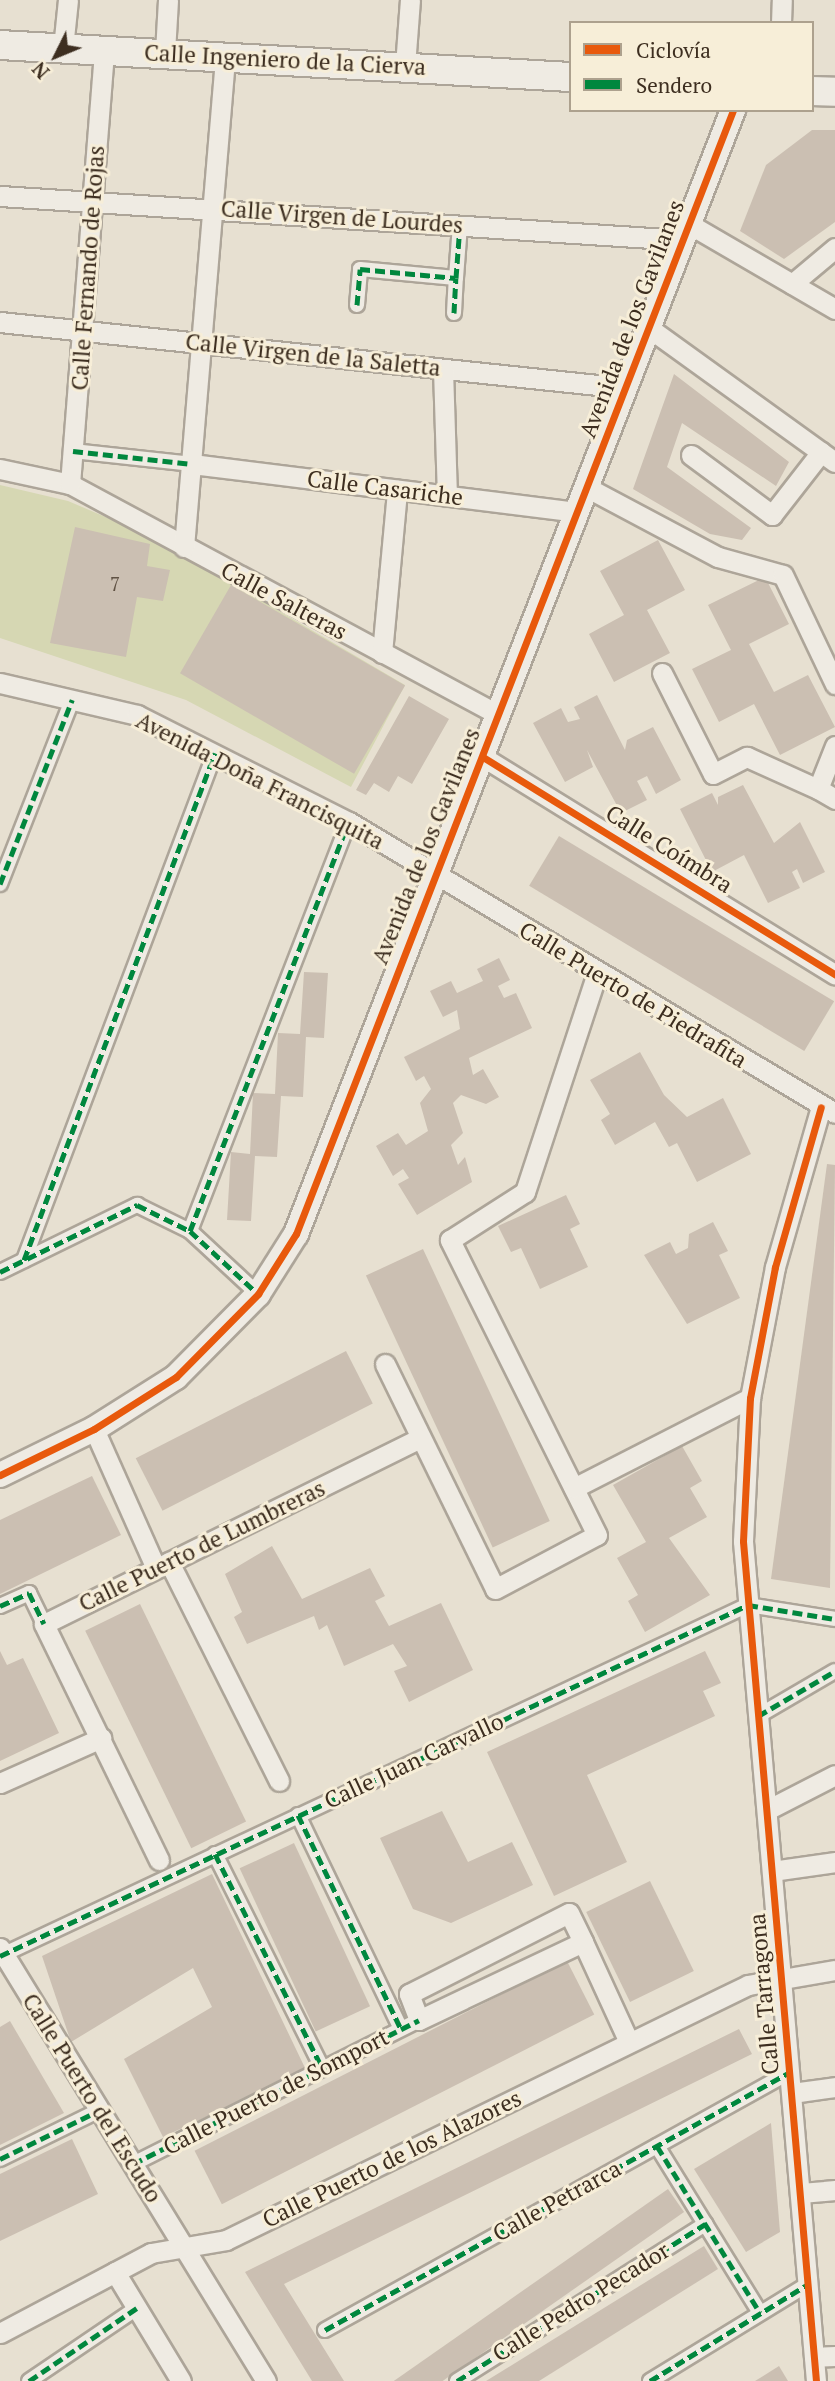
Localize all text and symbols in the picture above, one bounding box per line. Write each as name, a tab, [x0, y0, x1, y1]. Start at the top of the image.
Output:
north arrow	[21, 21, 91, 91]
legend	[569, 21, 814, 112]
text: Ciclovía	[636, 36, 711, 64]
street label: Calle Ingeniero de la Cierva	[143, 39, 427, 81]
text: N	[26, 57, 54, 84]
text: Sendero	[636, 71, 712, 99]
street label: Calle Fernando de Rojas	[66, 145, 110, 391]
street label: Calle Virgen de Lourdes	[220, 195, 464, 239]
street label: Avenida de los Gavilanes	[574, 196, 690, 442]
street label: Calle Virgen de la Saletta	[184, 328, 442, 382]
street label: Calle Casariche	[305, 465, 465, 511]
street label: Calle Salteras	[216, 556, 352, 646]
house number: 7	[110, 573, 120, 595]
street label: Avenida Doña Francisquita	[131, 706, 389, 856]
street label: Avenida de los Gavilanes	[366, 724, 486, 968]
street label: Calle Coímbra	[601, 799, 737, 899]
street label: Calle Puerto de Piedrafita	[514, 916, 752, 1074]
street label: Calle Puerto de Lumbreras	[74, 1474, 330, 1618]
street label: Calle Juan Carvallo	[320, 1707, 508, 1815]
street label: Calle Tarragona	[743, 1912, 785, 2076]
street label: Calle Puerto del Escudo	[16, 1988, 168, 2208]
street label: Calle Puerto de Somport	[159, 2023, 393, 2161]
street label: Calle Puerto de los Alazores	[258, 2084, 526, 2234]
street label: Calle Petrarca	[488, 2154, 626, 2248]
street label: Calle Pedro Pecador	[488, 2236, 674, 2368]

